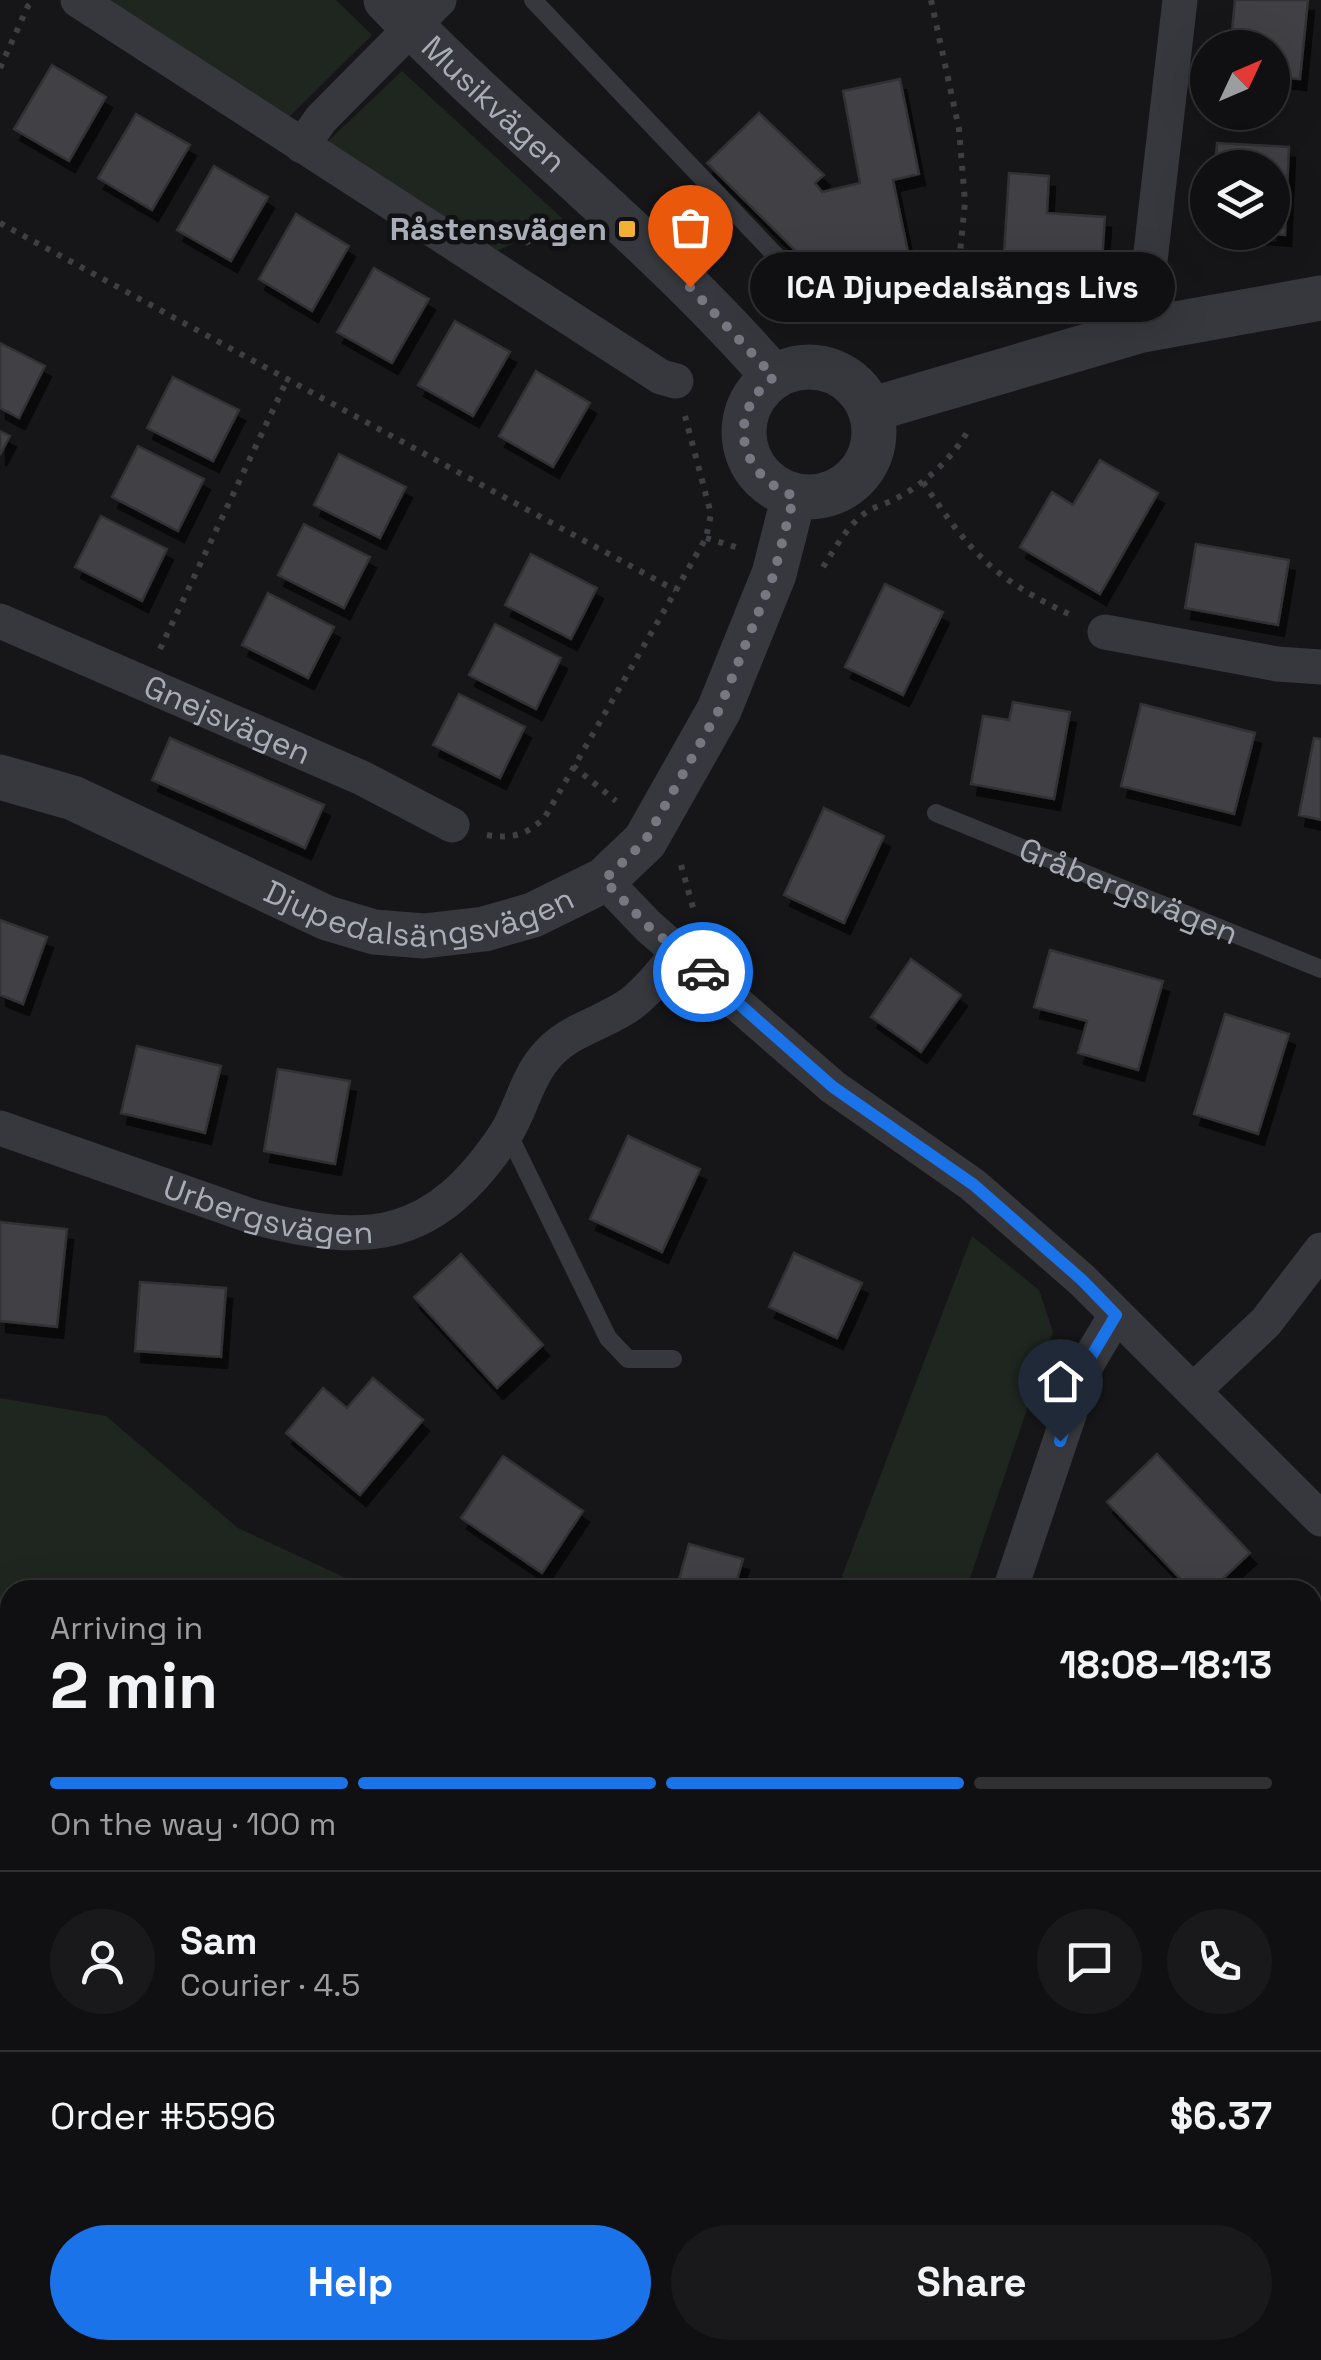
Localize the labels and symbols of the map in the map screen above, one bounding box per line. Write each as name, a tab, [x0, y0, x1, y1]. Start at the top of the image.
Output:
street label: Musikvägen	[413, 27, 574, 181]
north arrow	[1190, 30, 1290, 130]
pin	[648, 185, 733, 288]
place label: Råstensvägen	[390, 209, 607, 249]
marker: Råstensvägen	[616, 218, 638, 240]
callout: ICA Djupedalsängs Livs	[750, 252, 1175, 322]
street label: Gnejsvägen	[138, 666, 317, 773]
street label: Gråbergsvägen	[1013, 829, 1244, 953]
street label: Djupedalsängsvägen	[258, 864, 580, 908]
text: Djupedalsängsvägen	[258, 871, 580, 956]
courier	[653, 922, 753, 1022]
street label: Urbergsvägen	[158, 1167, 374, 1253]
pin	[1018, 1339, 1103, 1442]

